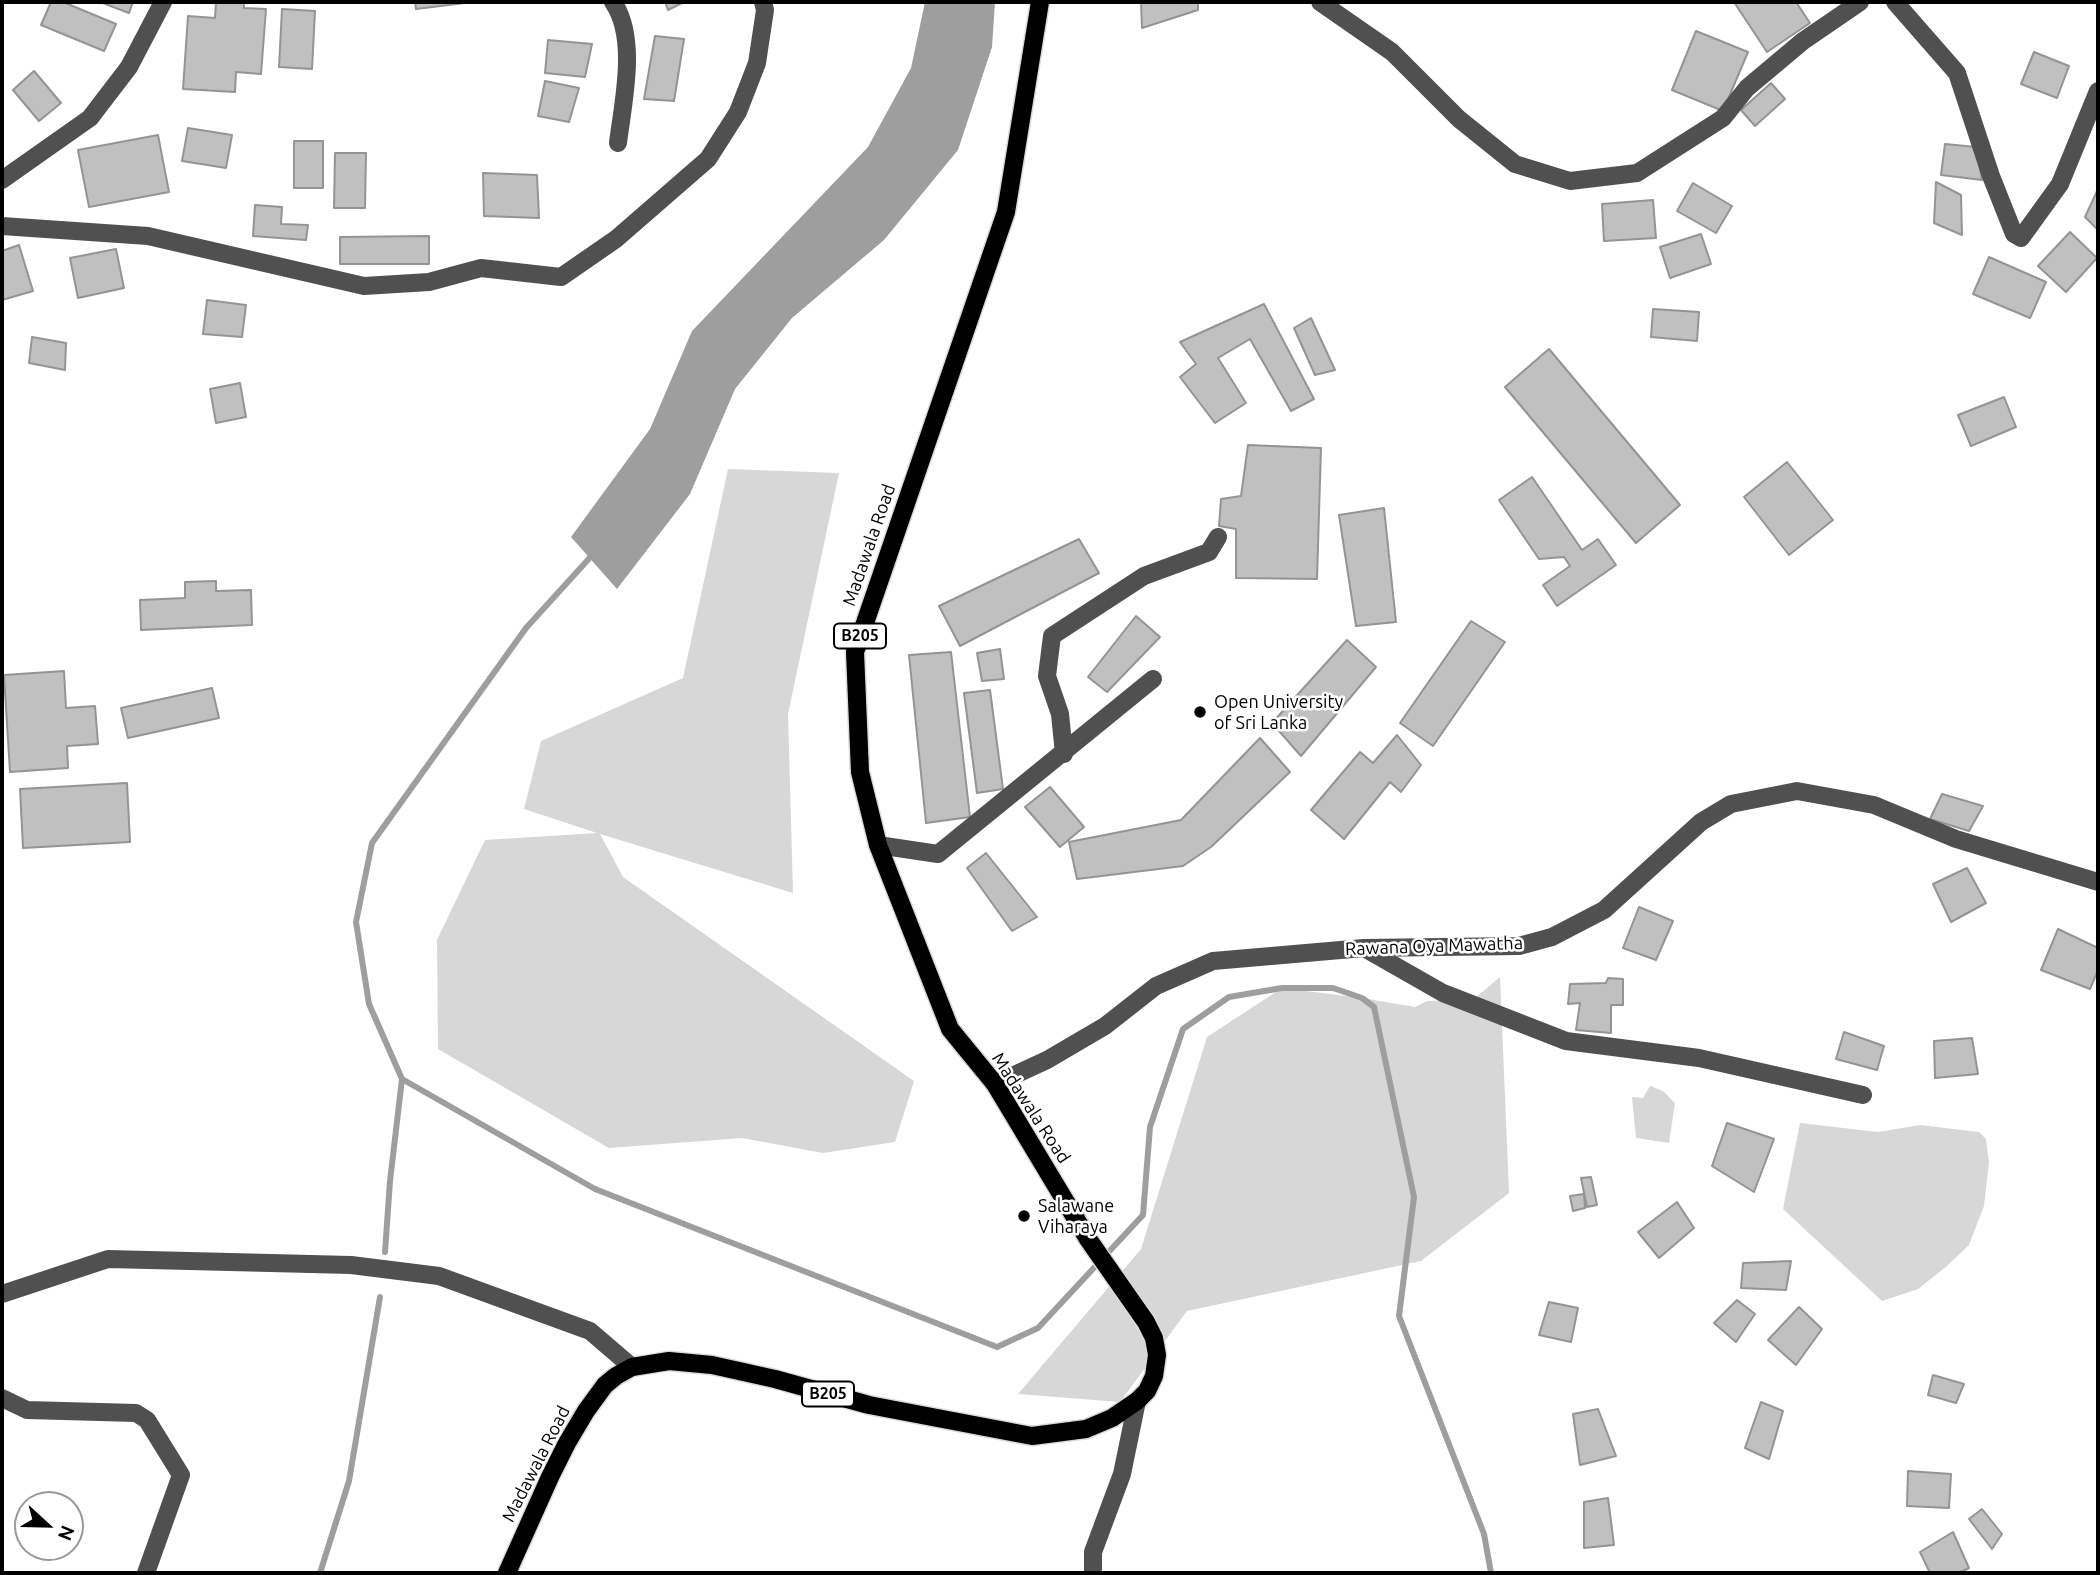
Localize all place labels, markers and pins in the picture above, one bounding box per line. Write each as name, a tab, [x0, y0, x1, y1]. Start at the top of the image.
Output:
place label: Open University of Sri Lanka	[1214, 691, 1343, 734]
marker: Open University of Sri Lanka	[1192, 704, 1208, 720]
place label: Salawane Viharaya	[1038, 1195, 1114, 1238]
marker: Salawane Viharaya	[1016, 1208, 1032, 1224]

